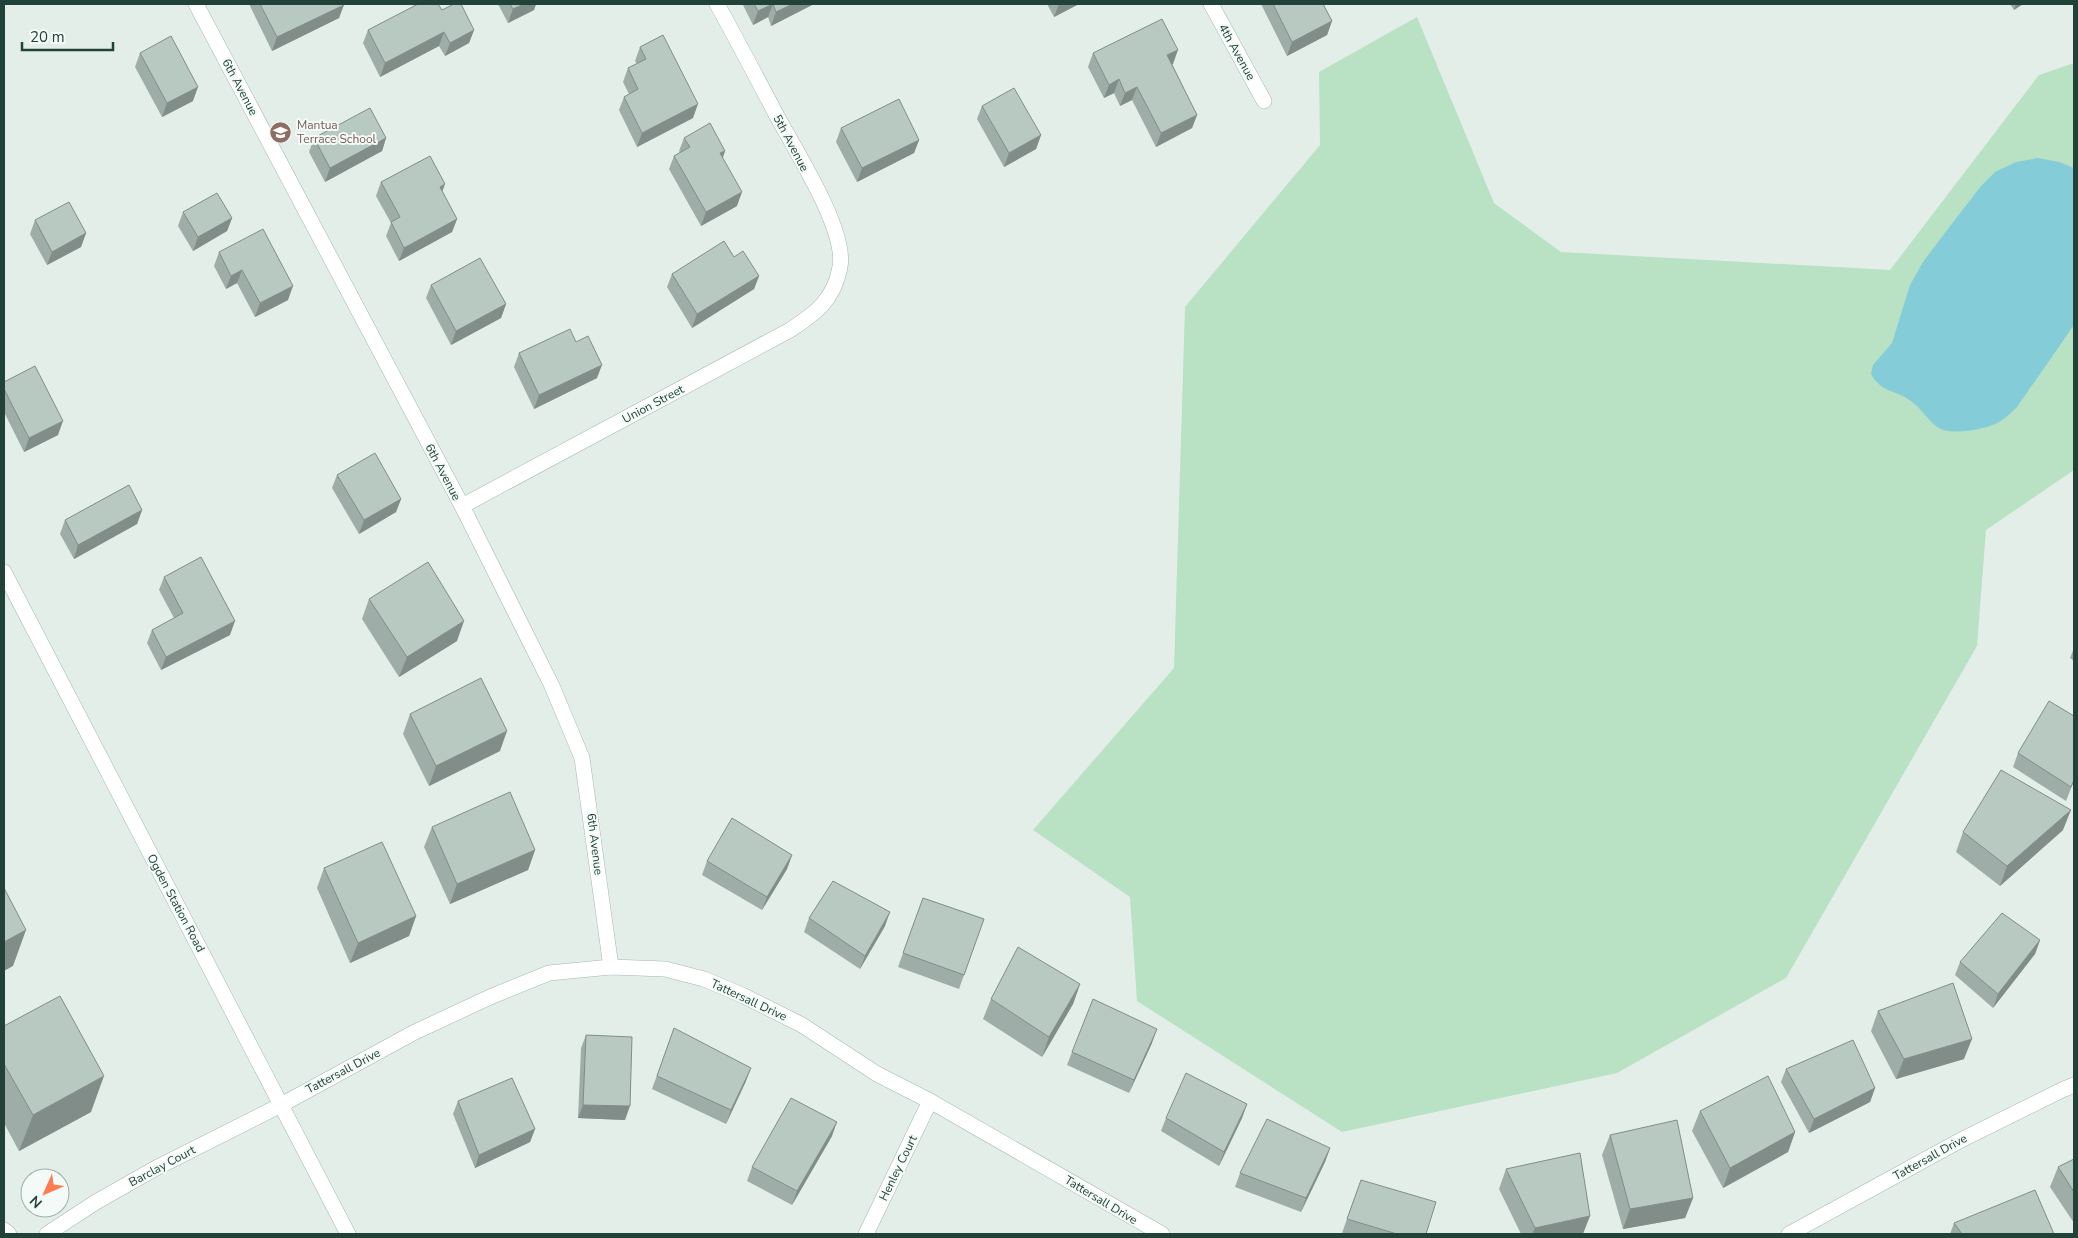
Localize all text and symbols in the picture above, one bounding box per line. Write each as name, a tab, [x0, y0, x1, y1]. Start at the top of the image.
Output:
scale bar	[22, 20, 114, 52]
street label: 4th Avenue	[1215, 21, 1259, 83]
text: 20 m	[30, 27, 65, 47]
street label: 6th Avenue	[218, 56, 262, 118]
street label: 5th Avenue	[769, 112, 813, 174]
place label: Mantua Terrace School	[297, 117, 377, 147]
school or university icon: Mantua Terrace School	[269, 120, 293, 144]
street label: Union Street	[619, 381, 687, 427]
street label: 6th Avenue	[421, 441, 465, 503]
street label: 6th Avenue	[583, 812, 607, 876]
street label: Ogden Station Road	[143, 851, 209, 955]
street label: Tattersall Drive	[708, 975, 790, 1025]
street label: Tattersall Drive	[303, 1045, 383, 1097]
street label: Tattersall Drive	[1890, 1130, 1970, 1184]
street label: Henley Court	[875, 1132, 921, 1204]
street label: Barclay Court	[126, 1141, 199, 1190]
north arrow	[20, 1168, 70, 1218]
street label: Tattersall Drive	[1062, 1172, 1140, 1228]
text: N	[26, 1191, 47, 1212]

